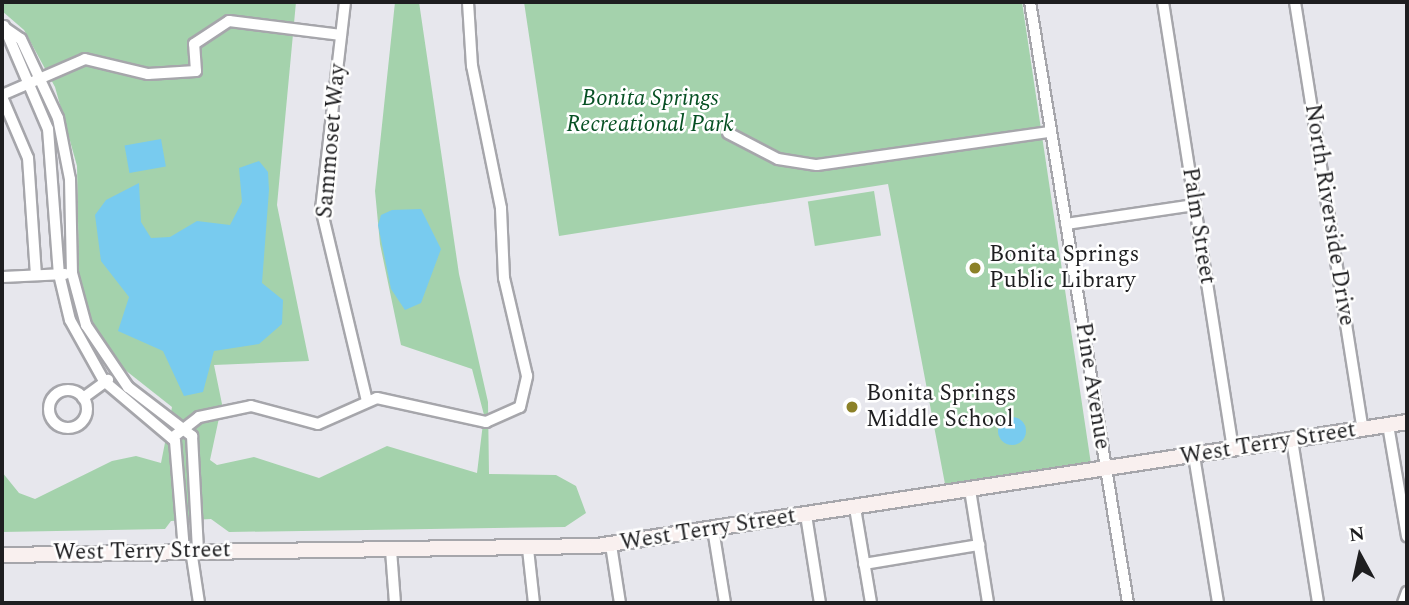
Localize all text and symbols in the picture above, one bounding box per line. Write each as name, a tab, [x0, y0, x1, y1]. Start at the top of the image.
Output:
street label: Sammoset Way	[311, 63, 353, 219]
park label: Bonita Springs Recreational Park	[566, 85, 734, 139]
street label: North Riverside Drive	[1298, 102, 1360, 328]
street label: Palm Street	[1175, 166, 1221, 286]
place label: Bonita Springs Public Library	[989, 241, 1140, 295]
marker: Bonita Springs Public Library	[967, 260, 983, 276]
street label: Pine Avenue	[1068, 321, 1116, 451]
place label: Bonita Springs Middle School	[866, 380, 1017, 434]
marker: Bonita Springs Middle School	[844, 399, 860, 415]
street label: West Terry Street	[1178, 416, 1358, 472]
street label: West Terry Street	[618, 502, 798, 558]
text: N	[1347, 519, 1367, 550]
north arrow	[1325, 521, 1395, 591]
street label: West Terry Street	[53, 537, 231, 567]

